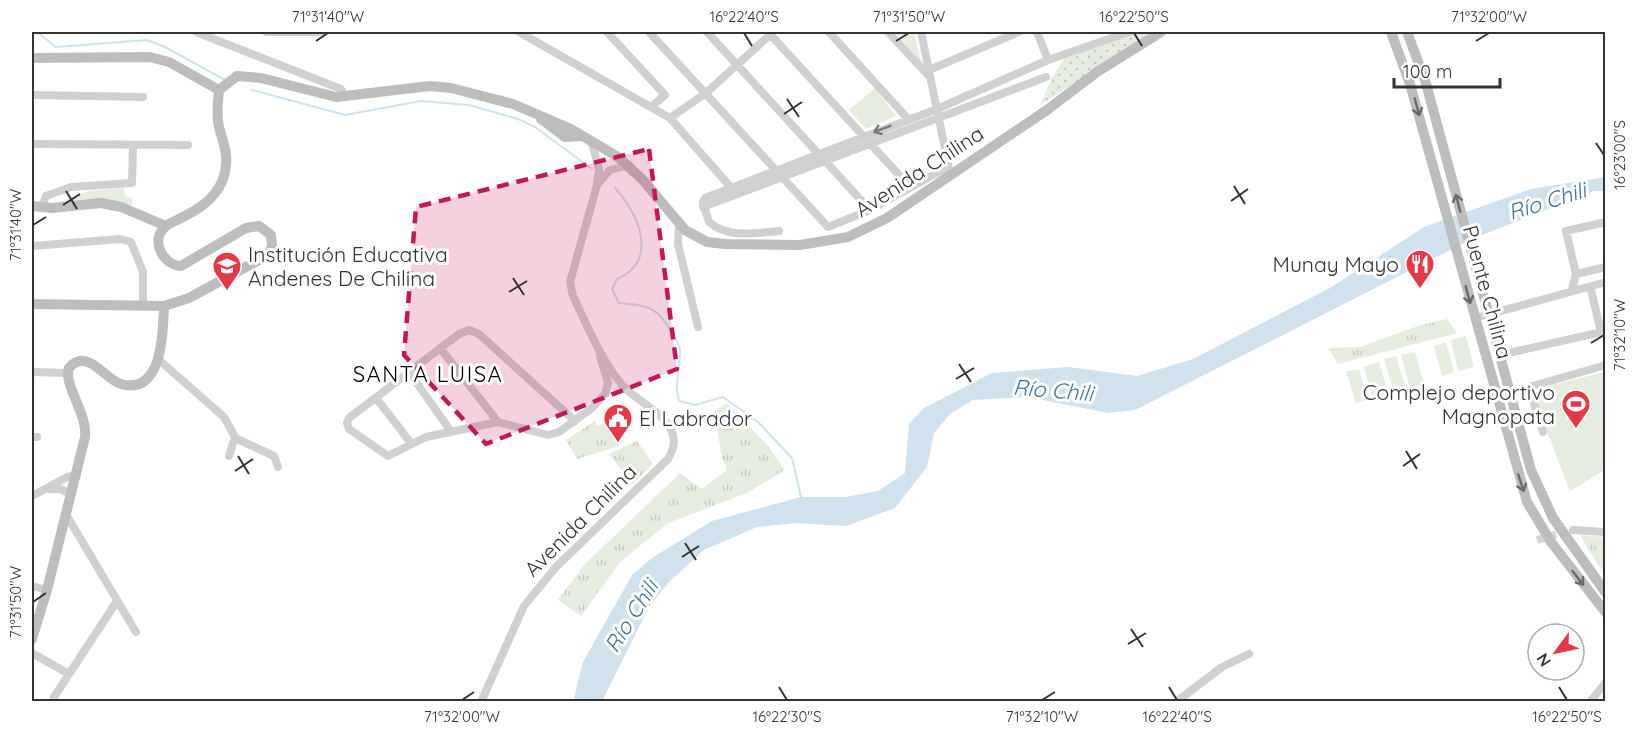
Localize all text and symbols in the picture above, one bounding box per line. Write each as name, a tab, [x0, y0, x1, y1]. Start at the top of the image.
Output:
text: 71°31'40"W	[292, 7, 365, 26]
text: 16°22'40"S	[709, 7, 779, 26]
text: 71°31'50"W	[873, 7, 946, 26]
text: 16°22'50"S	[1099, 7, 1169, 26]
text: 71°32'00"W	[1451, 7, 1528, 26]
scale bar	[1394, 51, 1500, 89]
text: 100 m	[1403, 60, 1452, 83]
one-way arrow	[1411, 97, 1423, 116]
street label: Avenida Chilina	[850, 120, 988, 222]
text: 16°23'00"S	[1610, 120, 1629, 190]
one-way arrow	[873, 125, 892, 136]
water label: Río Chili	[1505, 175, 1592, 226]
text: 71°31'40"W	[6, 188, 25, 261]
one-way arrow	[1452, 193, 1463, 212]
street label: Puente Chilina	[1458, 222, 1518, 362]
place label: Institución Educativa Andenes De Chilina	[248, 241, 448, 291]
restaurant icon: Munay Mayo	[1404, 248, 1436, 290]
school or university icon: Institución Educativa Andenes De Chilina	[211, 250, 243, 292]
place label: Munay Mayo	[1273, 251, 1399, 277]
one-way arrow	[1463, 285, 1475, 304]
text: 71°32'10"W	[1610, 298, 1629, 371]
district label: SANTA LUISA	[353, 360, 503, 388]
water label: Río Chili	[1012, 373, 1096, 408]
place label: Complejo deportivo Magnopata	[1363, 379, 1555, 429]
sports icon: Complejo deportivo Magnopata	[1560, 388, 1592, 430]
public building icon: El Labrador	[602, 402, 634, 444]
place label: El Labrador	[639, 405, 752, 431]
street label: Avenida Chilina	[518, 458, 642, 582]
one-way arrow	[1516, 473, 1527, 492]
text: 71°31'50"W	[6, 565, 25, 638]
one-way arrow	[1572, 569, 1585, 585]
water label: Río Chili	[598, 573, 665, 657]
north arrow	[1526, 622, 1586, 682]
text: N	[1532, 650, 1555, 671]
text: 71°32'00"W	[424, 707, 501, 726]
text: 16°22'30"S	[752, 707, 822, 726]
text: 71°32'10"W	[1006, 707, 1079, 726]
text: 16°22'40"S	[1142, 707, 1212, 726]
text: 16°22'50"S	[1532, 707, 1602, 726]

